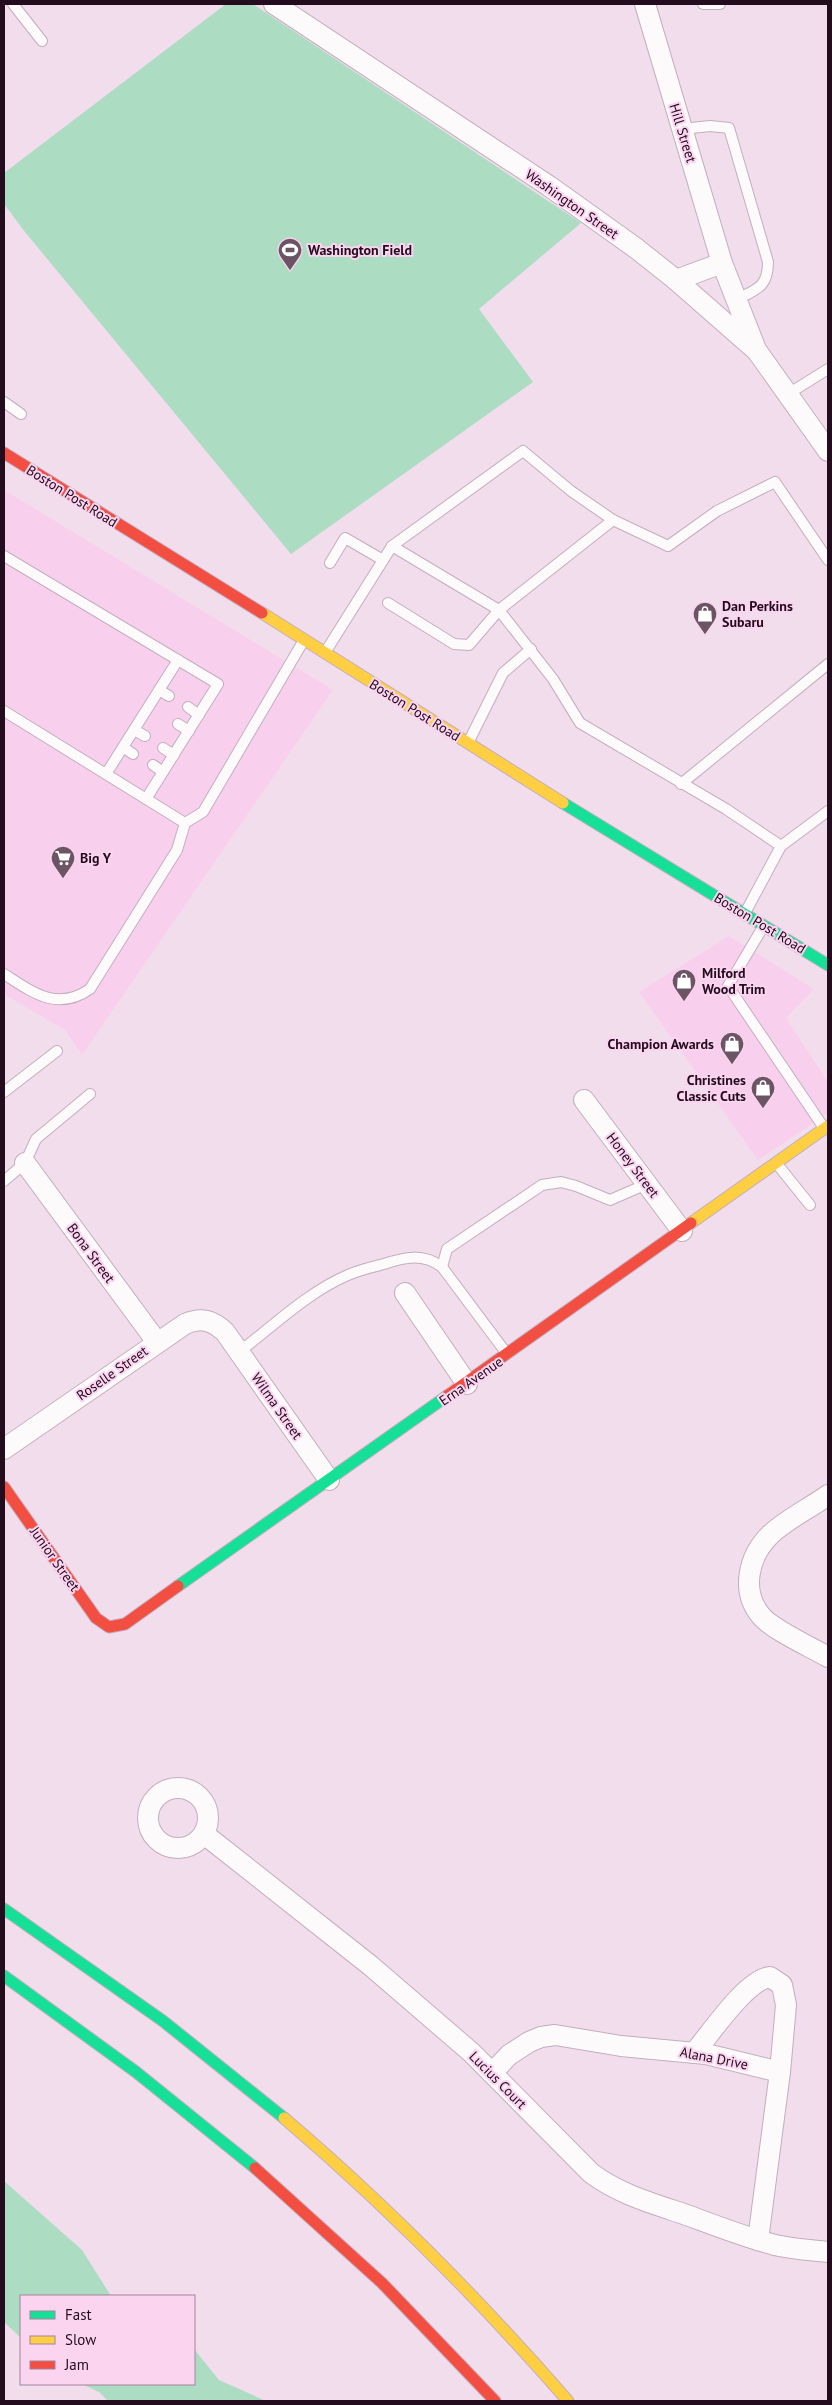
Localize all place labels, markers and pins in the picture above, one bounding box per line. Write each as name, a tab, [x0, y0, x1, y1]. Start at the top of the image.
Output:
sports icon: Washington Field	[277, 237, 303, 271]
place label: Washington Field	[308, 241, 412, 259]
place label: Dan Perkins Subaru	[722, 597, 793, 631]
shop icon: Dan Perkins Subaru	[692, 601, 718, 635]
supermarket icon: Big Y	[50, 845, 76, 879]
place label: Big Y	[80, 849, 112, 867]
place label: Milford Wood Trim	[702, 964, 765, 998]
shop icon: Milford Wood Trim	[671, 968, 697, 1002]
shop icon: Champion Awards	[719, 1031, 745, 1065]
place label: Champion Awards	[608, 1035, 714, 1053]
place label: Christines Classic Cuts	[676, 1071, 746, 1105]
shop icon: Christines Classic Cuts	[750, 1075, 776, 1109]

